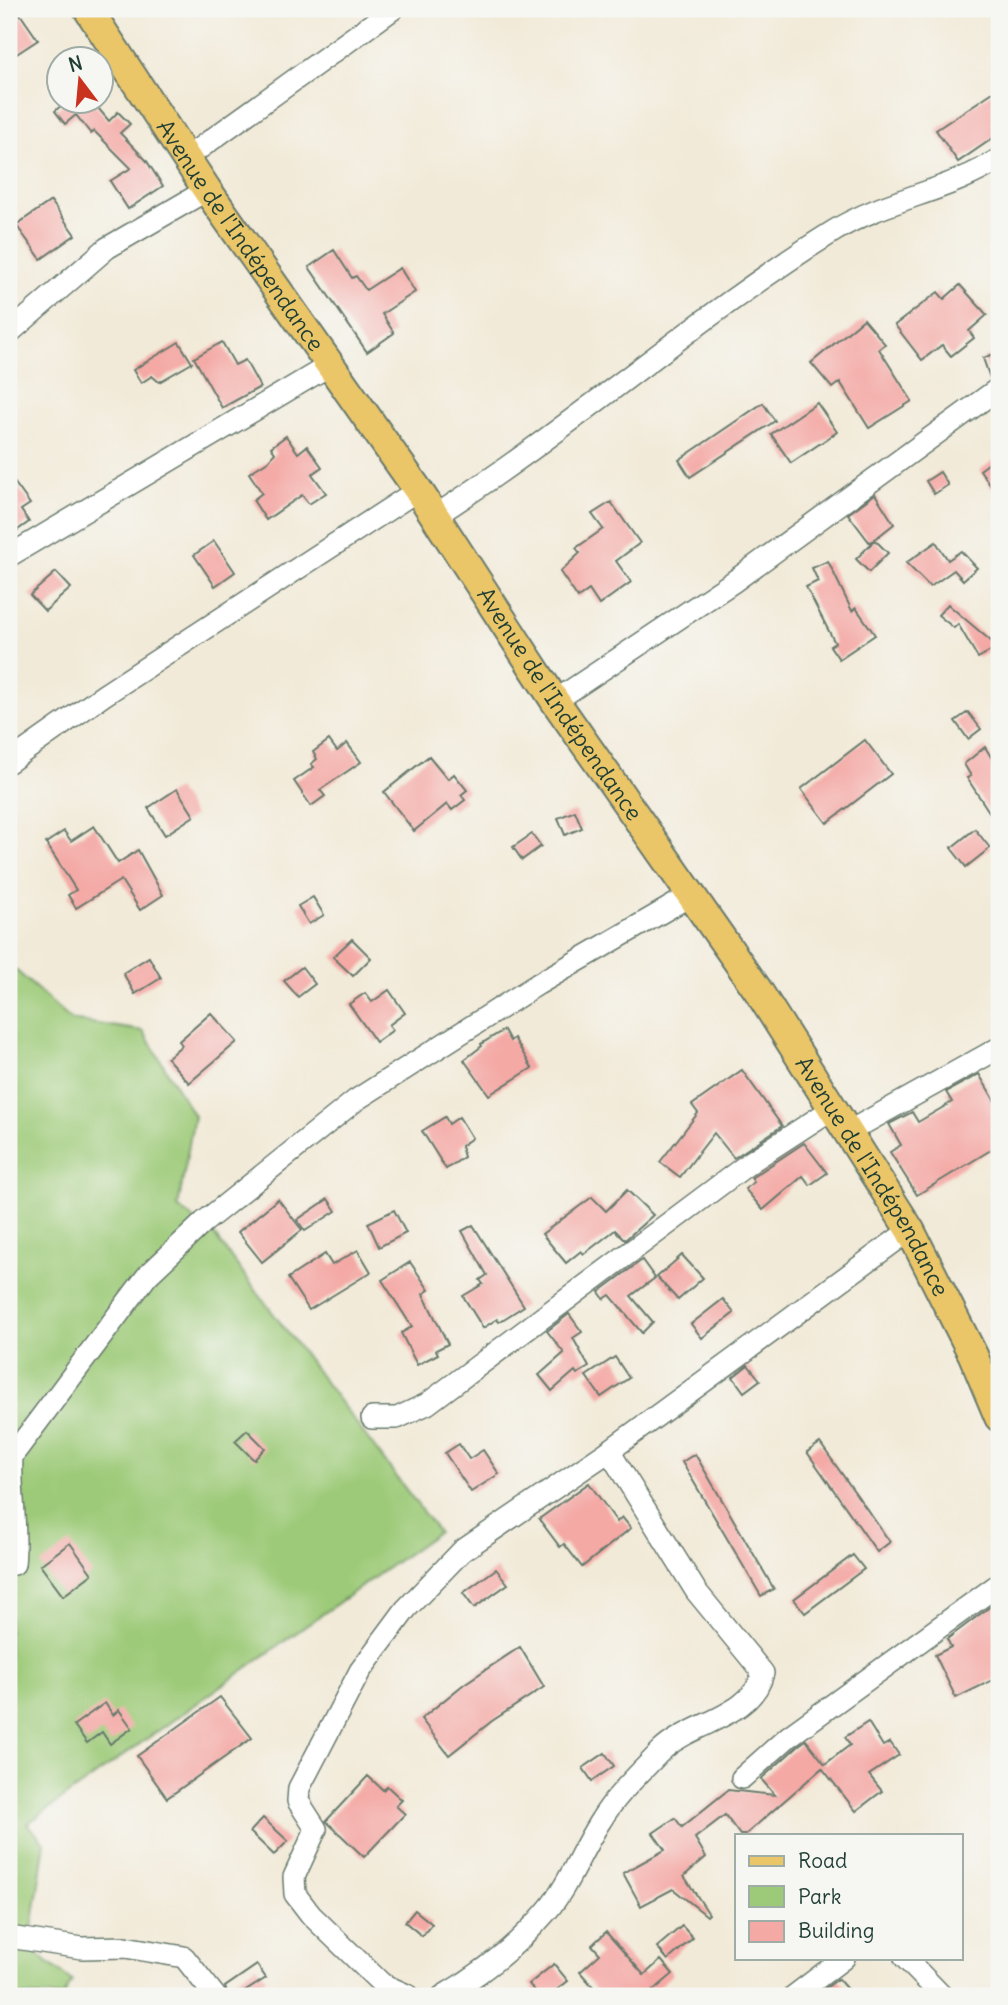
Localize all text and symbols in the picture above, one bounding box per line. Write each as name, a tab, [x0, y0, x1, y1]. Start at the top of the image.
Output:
north arrow	[46, 46, 116, 116]
text: N	[66, 50, 85, 77]
street label: Avenue de l'Indépendance	[151, 114, 331, 357]
street label: Avenue de l'Indépendance	[471, 582, 649, 826]
street label: Avenue de l'Indépendance	[790, 1051, 956, 1301]
legend	[735, 1834, 962, 1960]
text: Road	[798, 1847, 847, 1874]
text: Park	[798, 1883, 841, 1910]
text: Building	[798, 1917, 874, 1944]

